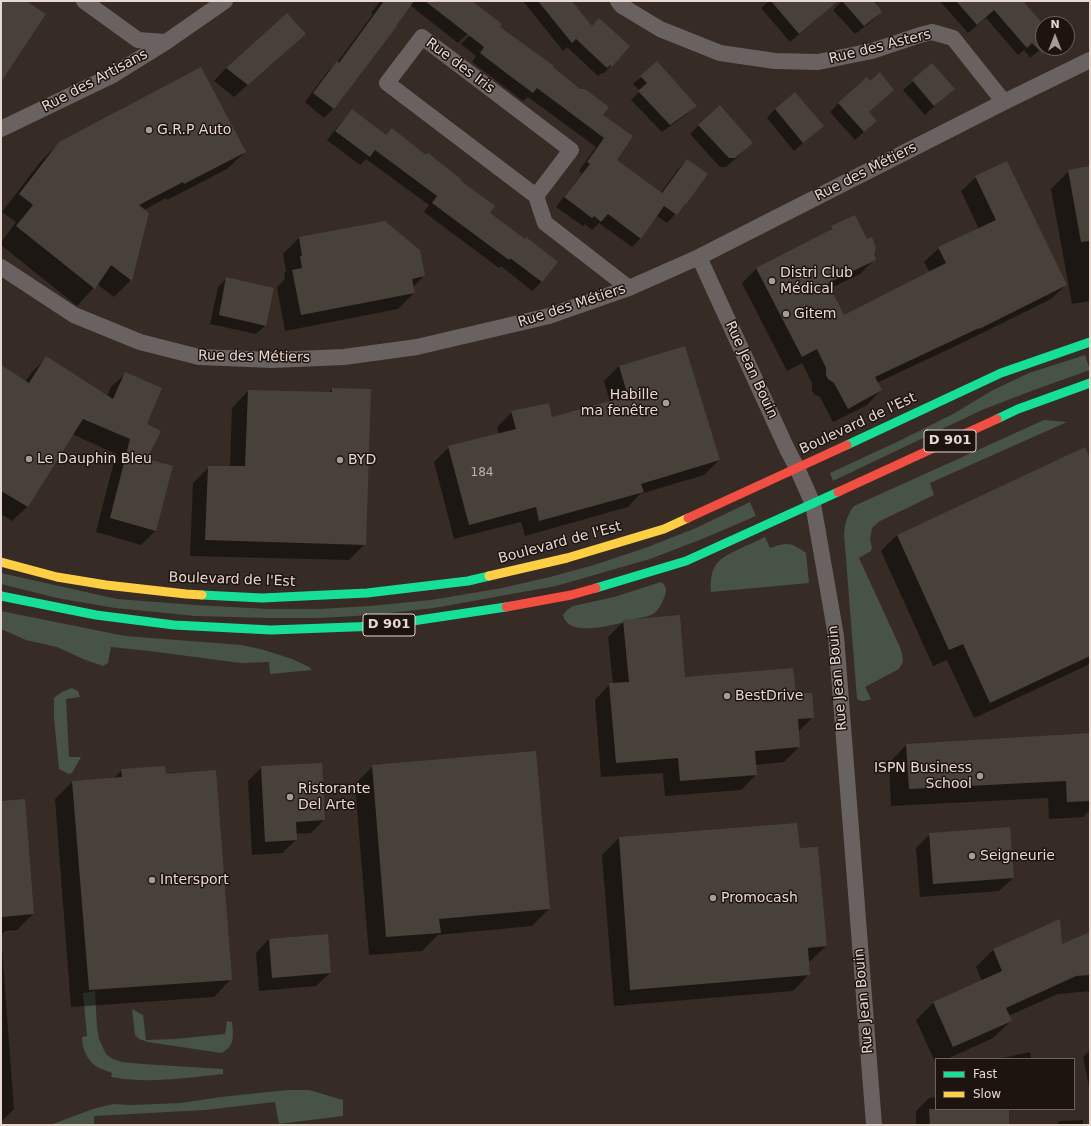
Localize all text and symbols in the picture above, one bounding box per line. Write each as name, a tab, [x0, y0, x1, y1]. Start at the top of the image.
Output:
north arrow	[1035, 16, 1075, 56]
text: N	[1050, 18, 1060, 31]
street label: Rue des Asters	[827, 26, 933, 68]
street label: Rue des Iris	[422, 35, 498, 97]
street label: Rue des Artisans	[39, 46, 151, 116]
place label: G.R.P Auto	[157, 122, 231, 138]
marker: G.R.P Auto	[144, 125, 154, 135]
street label: Rue des Métiers	[812, 139, 920, 205]
place label: Distri Club Médical	[780, 265, 853, 298]
marker: Distri Club Médical	[767, 276, 777, 286]
street label: Rue des Métiers	[516, 281, 628, 331]
place label: Gitem	[794, 306, 836, 322]
marker: Gitem	[781, 309, 791, 319]
street label: Rue Jean Bouin	[721, 319, 781, 421]
street label: Rue des Métiers	[198, 348, 310, 366]
place label: Habille ma fenêtre	[581, 387, 658, 420]
street label: Boulevard de l'Est	[797, 390, 919, 458]
marker: Habille ma fenêtre	[661, 398, 671, 408]
road number: D 901	[924, 430, 976, 452]
place label: Le Dauphin Bleu	[37, 451, 152, 467]
place label: BYD	[348, 452, 376, 468]
marker: Le Dauphin Bleu	[24, 454, 34, 464]
marker: BYD	[335, 455, 345, 465]
house number: 184	[471, 466, 493, 480]
street label: Boulevard de l'Est	[497, 519, 623, 567]
street label: Boulevard de l'Est	[168, 569, 296, 591]
road number: D 901	[363, 614, 415, 636]
street label: Rue Jean Bouin	[825, 625, 851, 731]
place label: BestDrive	[735, 688, 803, 704]
marker: BestDrive	[722, 691, 732, 701]
place label: ISPN Business School	[874, 760, 972, 792]
marker: ISPN Business School	[975, 771, 985, 781]
place label: Ristorante Del Arte	[298, 781, 370, 814]
marker: Ristorante Del Arte	[285, 792, 295, 802]
place label: Seigneurie	[980, 848, 1055, 864]
marker: Seigneurie	[967, 851, 977, 861]
place label: Intersport	[160, 872, 229, 888]
marker: Intersport	[147, 875, 157, 885]
place label: Promocash	[721, 890, 798, 906]
marker: Promocash	[708, 893, 718, 903]
street label: Rue Jean Bouin	[851, 948, 877, 1054]
legend	[935, 1058, 1075, 1110]
text: Fast	[973, 1067, 997, 1081]
text: Slow	[973, 1087, 1001, 1101]

